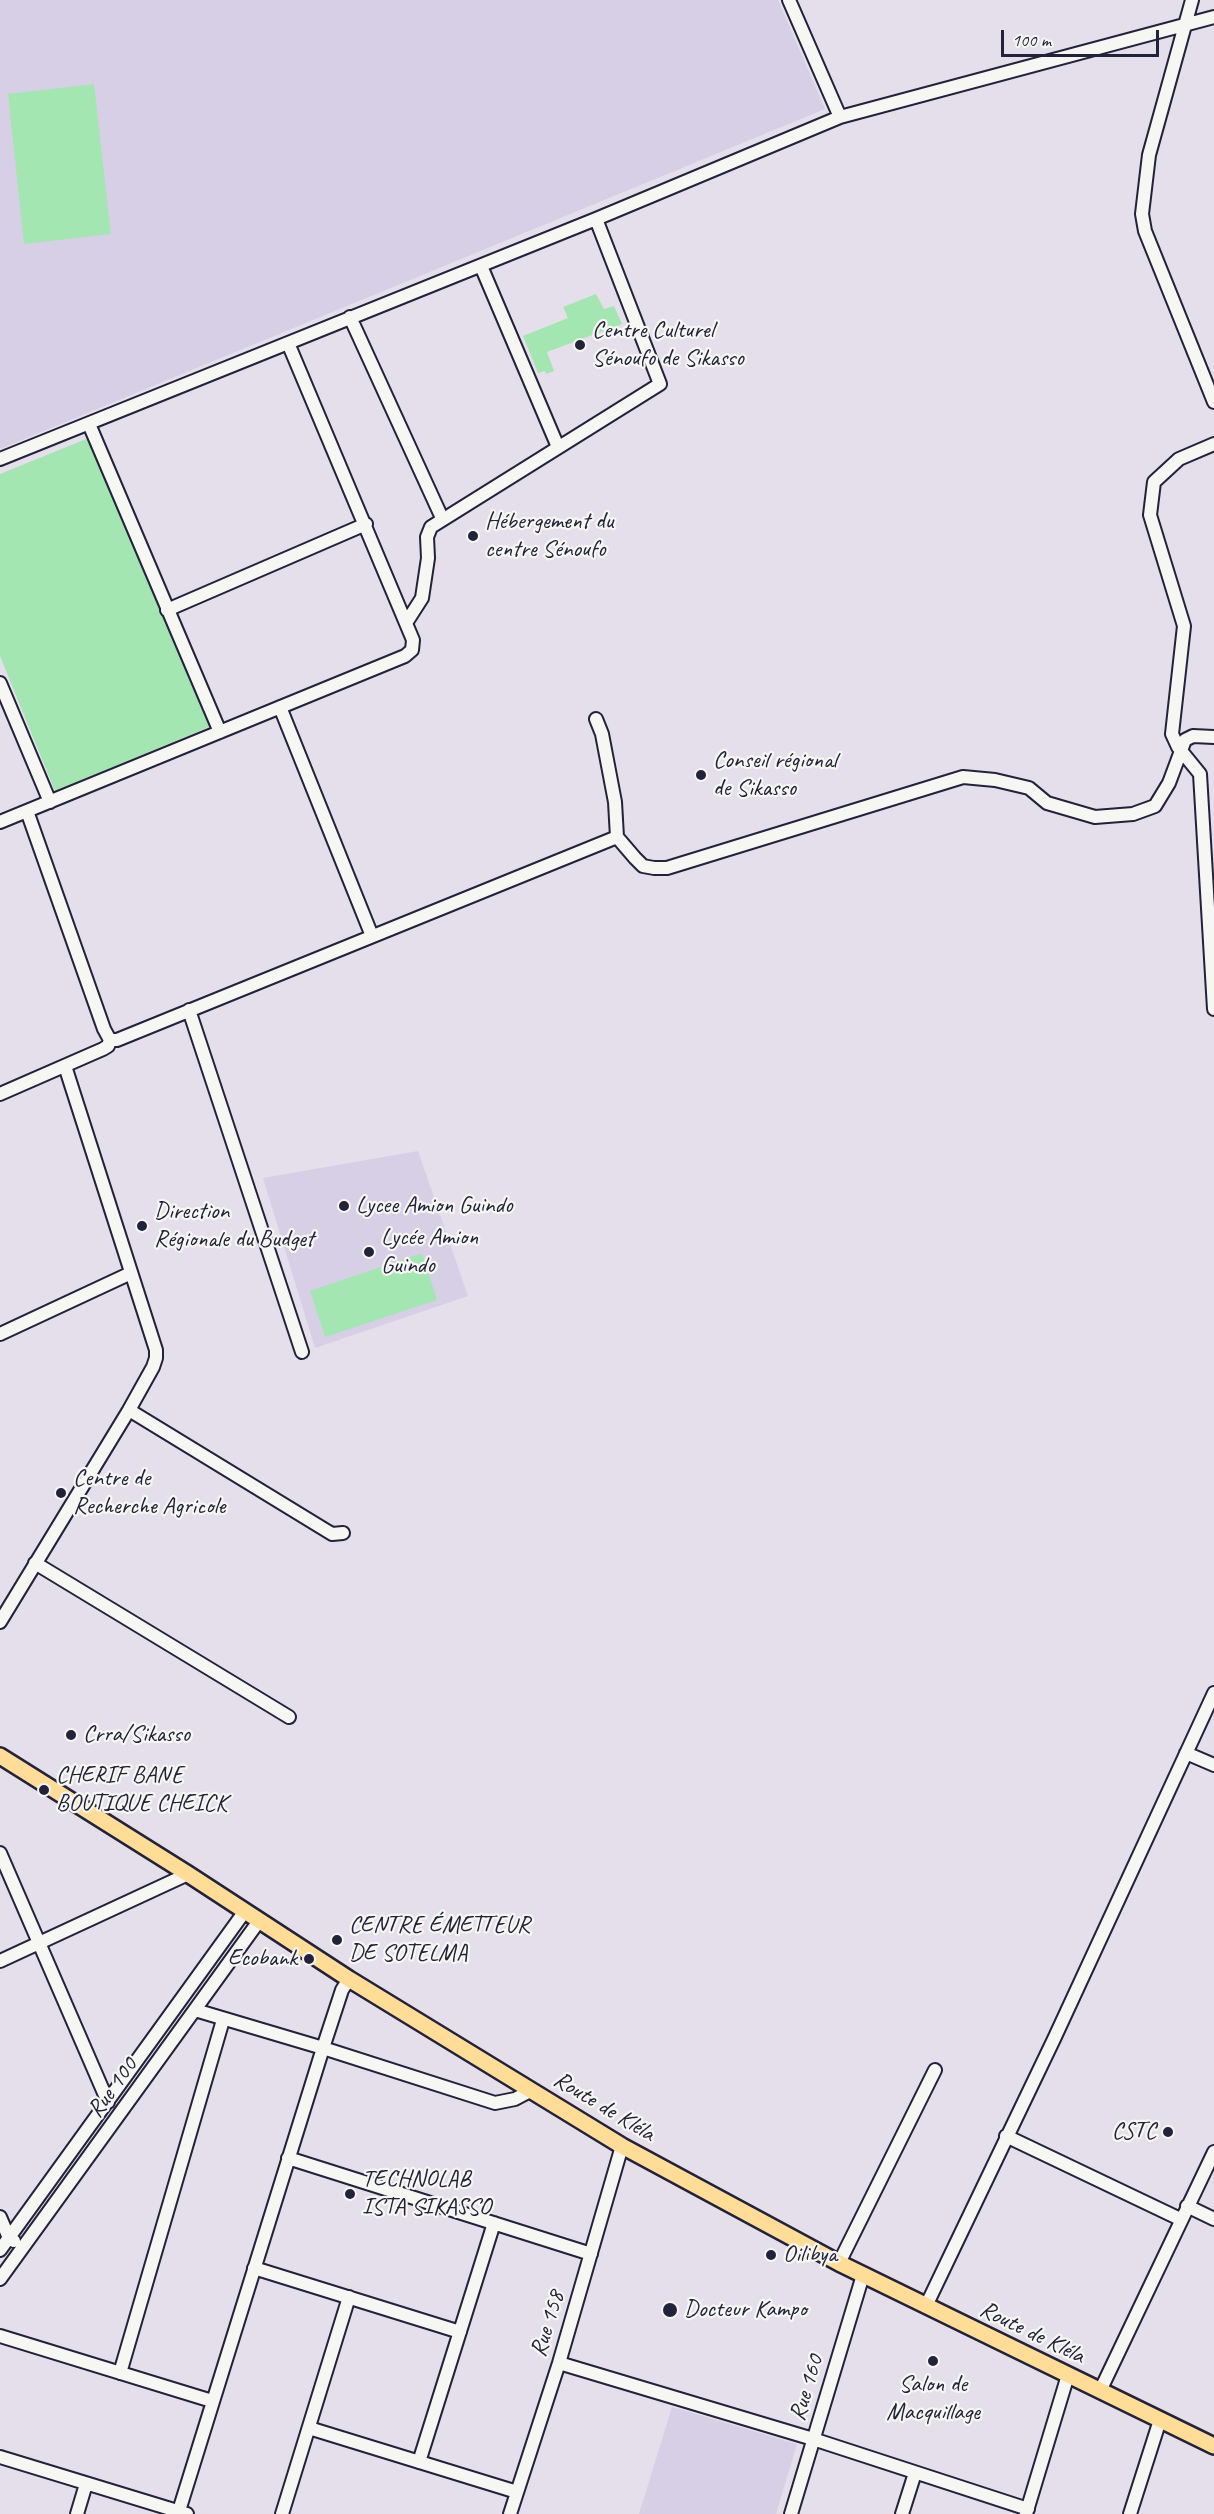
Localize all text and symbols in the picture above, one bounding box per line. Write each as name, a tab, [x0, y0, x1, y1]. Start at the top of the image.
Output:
scale bar	[1004, 18, 1162, 56]
text: 100 m	[1012, 29, 1051, 51]
place label: Centre Culturel Sénoufo de Sikasso	[592, 317, 744, 373]
marker: Centre Culturel Sénoufo de Sikasso	[573, 338, 587, 352]
place label: Hébergement du centre Sénoufo	[485, 508, 613, 564]
marker: Hébergement du centre Sénoufo	[466, 529, 480, 543]
place label: Conseil régional de Sikasso	[713, 747, 837, 803]
marker: Conseil régional de Sikasso	[694, 768, 708, 782]
place label: Lycee Amion Guindo	[356, 1192, 513, 1220]
place label: Direction Régionale du Budget	[154, 1198, 314, 1254]
marker: Lycee Amion Guindo	[337, 1199, 351, 1213]
marker: Direction Régionale du Budget	[135, 1219, 149, 1233]
place label: Lycée Amion Guindo	[381, 1224, 478, 1280]
marker: Lycée Amion Guindo	[362, 1245, 376, 1259]
place label: Centre de Recherche Agricole	[73, 1465, 225, 1521]
marker: Centre de Recherche Agricole	[54, 1486, 68, 1500]
place label: Crra/Sikasso	[83, 1721, 190, 1749]
marker: Crra/Sikasso	[64, 1728, 78, 1742]
place label: CHERIF BANE BOUTIQUE CHEICK	[56, 1762, 227, 1818]
marker: CHERIF BANE BOUTIQUE CHEICK	[37, 1783, 51, 1797]
place label: CENTRE ÉMETTEUR DE SOTELMA	[349, 1912, 530, 1968]
marker: CENTRE ÉMETTEUR DE SOTELMA	[330, 1933, 344, 1947]
place label: Ecobank	[228, 1945, 297, 1973]
marker: Ecobank	[302, 1952, 316, 1966]
street label: Rue 100	[82, 2052, 144, 2124]
street label: Route de Kléla	[548, 2066, 660, 2148]
place label: CSTC	[1112, 2118, 1156, 2146]
marker: CSTC	[1161, 2125, 1175, 2139]
place label: TECHNOLAB ISTA SIKASSO	[362, 2166, 491, 2222]
marker: TECHNOLAB ISTA SIKASSO	[343, 2187, 357, 2201]
place label: Oilibya	[783, 2241, 837, 2269]
marker: Oilibya	[764, 2248, 778, 2262]
street label: Rue 158	[524, 2288, 572, 2360]
street label: Route de Kléla	[975, 2295, 1089, 2371]
place label: Docteur Kampo	[684, 2296, 807, 2324]
marker: Docteur Kampo	[661, 2301, 679, 2319]
street label: Rue 160	[783, 2352, 831, 2424]
marker: Salon de Macquillage	[926, 2354, 940, 2368]
place label: Salon de Macquillage	[886, 2371, 980, 2427]

